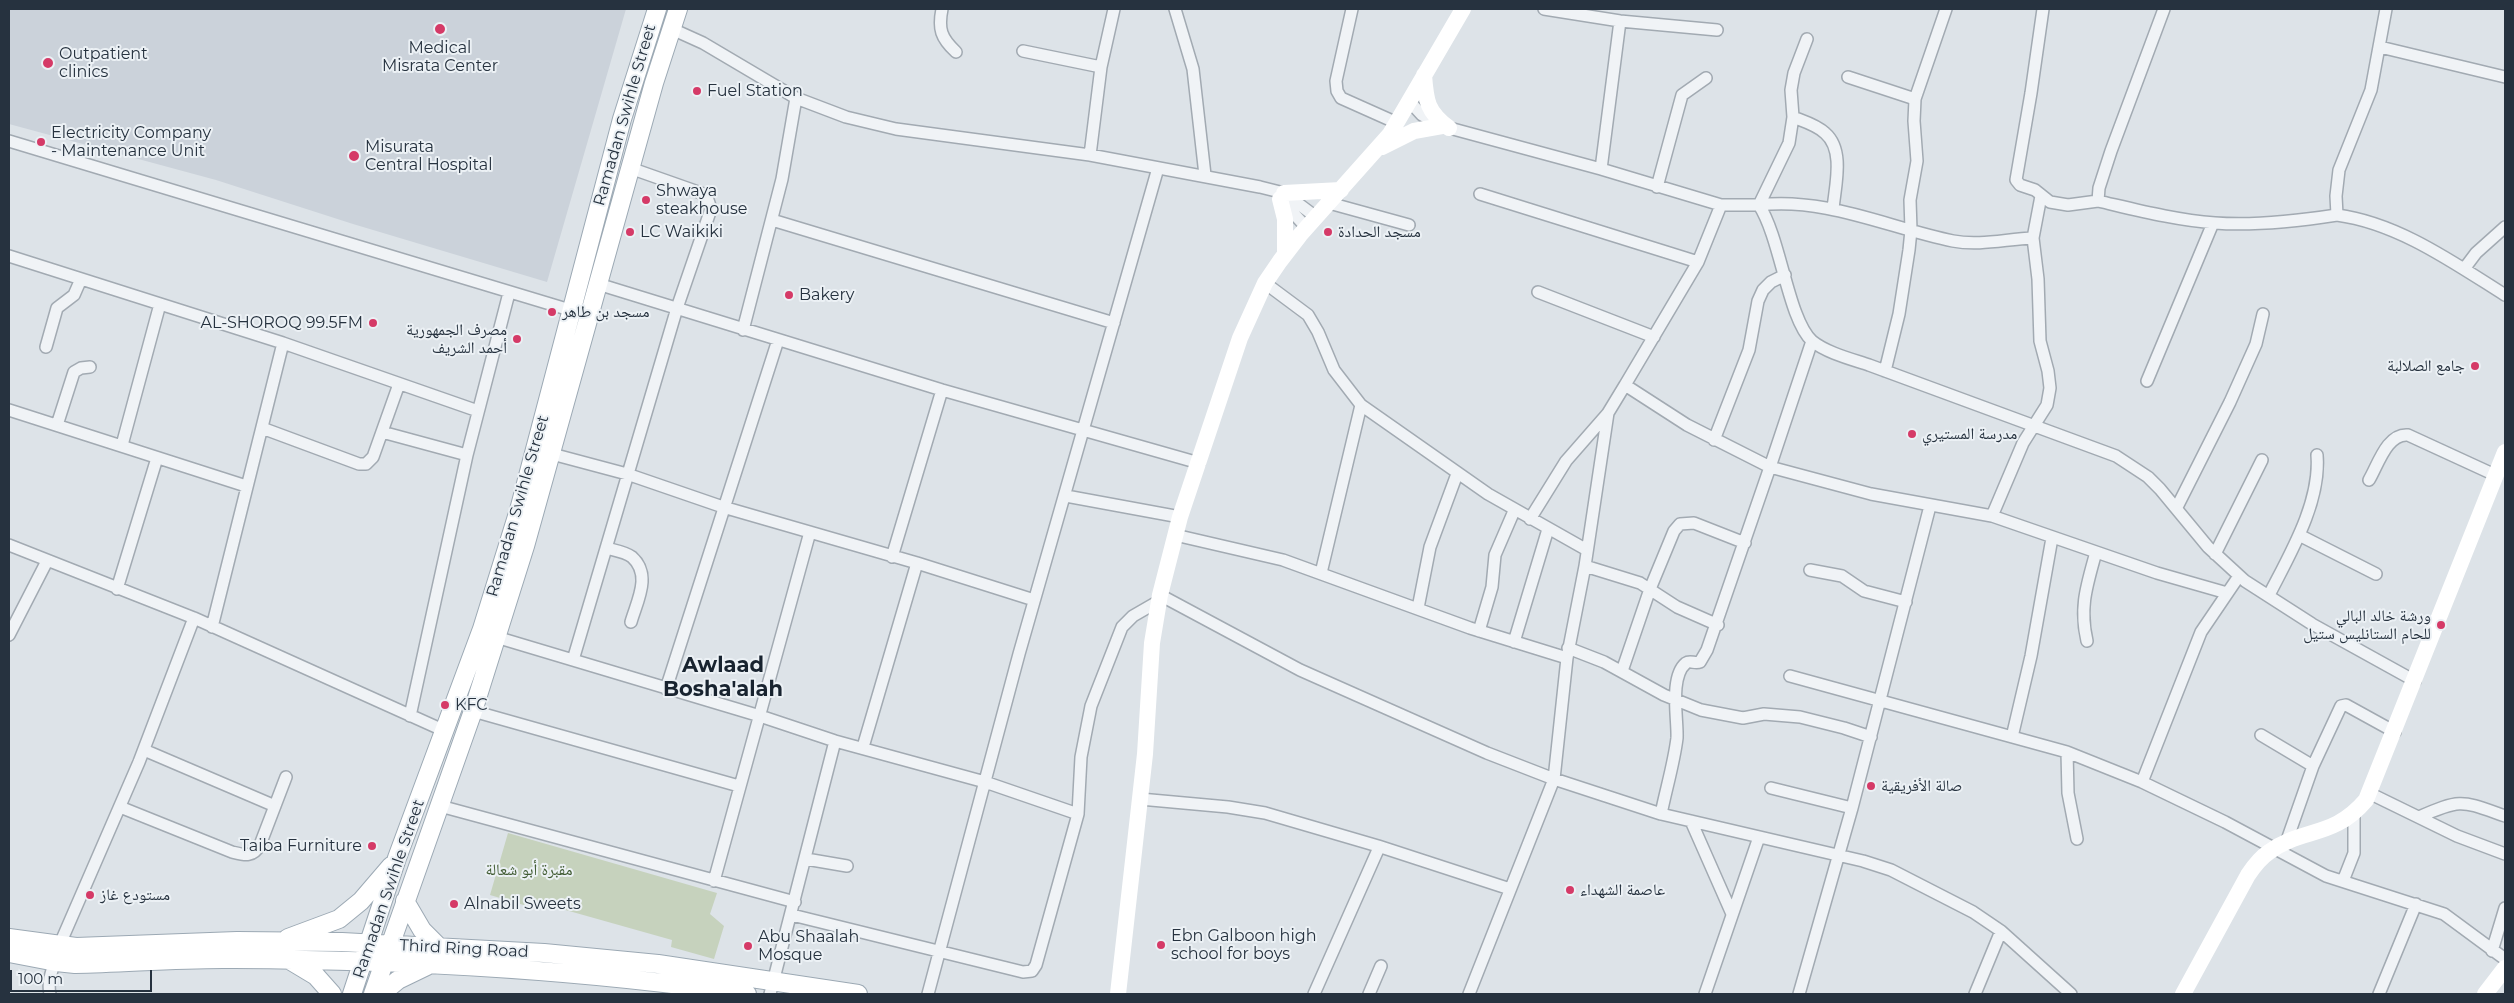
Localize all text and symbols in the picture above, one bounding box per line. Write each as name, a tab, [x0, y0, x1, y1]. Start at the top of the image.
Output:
marker: Medical Misrata Center	[433, 22, 447, 36]
street label: Ramadan Swihle Street	[590, 22, 660, 208]
place label: Medical Misrata Center	[382, 38, 498, 76]
place label: Outpatient clinics	[59, 44, 148, 82]
marker: Outpatient clinics	[41, 56, 55, 70]
place label: Fuel Station	[707, 81, 803, 101]
marker: Fuel Station	[691, 85, 703, 97]
place label: Electricity Company - Maintenance Unit	[51, 123, 211, 161]
marker: Electricity Company - Maintenance Unit	[35, 136, 47, 148]
place label: Misurata Central Hospital	[365, 137, 492, 175]
marker: Misurata Central Hospital	[347, 149, 361, 163]
place label: Shwaya steakhouse	[656, 181, 748, 219]
marker: Shwaya steakhouse	[640, 194, 652, 206]
place label: LC Waikiki	[640, 222, 723, 242]
place label: مسجد الحدادة	[1338, 222, 1421, 242]
marker: LC Waikiki	[624, 226, 636, 238]
marker: مسجد الحدادة	[1322, 226, 1334, 238]
place label: Bakery	[799, 285, 854, 305]
marker: Bakery	[783, 289, 795, 301]
place label: مسجد بن طاهر	[562, 302, 649, 322]
marker: مسجد بن طاهر	[546, 306, 558, 318]
place label: AL-SHOROQ 99.5FM	[200, 313, 363, 333]
marker: AL-SHOROQ 99.5FM	[367, 317, 379, 329]
place label: مصرف الجمهورية أحمد الشريف	[406, 320, 507, 358]
marker: مصرف الجمهورية أحمد الشريف	[511, 333, 523, 345]
place label: جامع الصلالبة	[2387, 356, 2465, 376]
marker: جامع الصلالبة	[2469, 360, 2481, 372]
street label: Ramadan Swihle Street	[483, 413, 553, 599]
place label: مدرسة المستيري	[1922, 424, 2017, 444]
marker: مدرسة المستيري	[1906, 428, 1918, 440]
place label: ورشة خالد البالي للحام الستانليس ستيل	[2303, 606, 2431, 644]
marker: ورشة خالد البالي للحام الستانليس ستيل	[2435, 619, 2447, 631]
district label: Awlaad Bosha'alah	[663, 653, 783, 703]
place label: KFC	[455, 695, 488, 715]
marker: KFC	[439, 699, 451, 711]
place label: صالة الأفريقية	[1881, 776, 1962, 796]
marker: صالة الأفريقية	[1865, 780, 1877, 792]
street label: Ramadan Swihle Street	[349, 797, 429, 981]
place label: Taiba Furniture	[240, 836, 362, 856]
marker: Taiba Furniture	[366, 840, 378, 852]
park label: مقبرة أبو شعالة	[485, 860, 573, 880]
place label: عاصمة الشهداء	[1580, 880, 1665, 900]
marker: عاصمة الشهداء	[1564, 884, 1576, 896]
place label: مستودع غاز	[100, 885, 170, 905]
marker: مستودع غاز	[84, 889, 96, 901]
place label: Alnabil Sweets	[464, 894, 581, 914]
marker: Alnabil Sweets	[448, 898, 460, 910]
place label: Ebn Galboon high school for boys	[1171, 926, 1316, 964]
place label: Abu Shaalah Mosque	[758, 927, 859, 965]
street label: Third Ring Road	[399, 936, 529, 962]
marker: Ebn Galboon high school for boys	[1155, 939, 1167, 951]
marker: Abu Shaalah Mosque	[742, 940, 754, 952]
scale bar	[12, 960, 155, 992]
text: 100 m	[18, 969, 63, 988]

